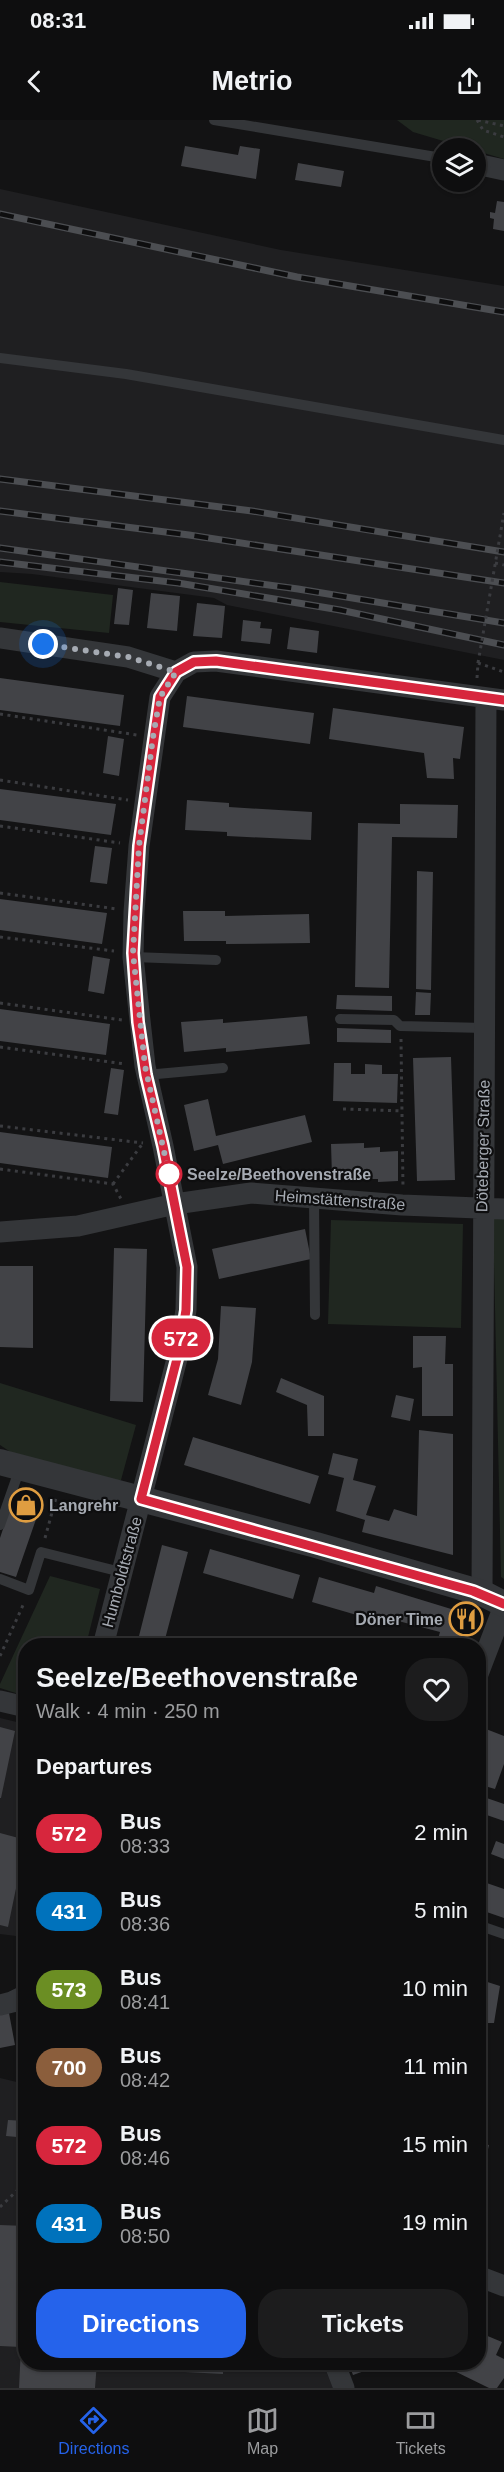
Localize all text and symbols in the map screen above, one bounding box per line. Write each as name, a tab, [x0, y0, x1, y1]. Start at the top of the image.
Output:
text: 08:31	[30, 8, 86, 33]
icon: back	[18, 65, 51, 98]
icon: share	[453, 65, 486, 98]
text: Metrio	[212, 66, 293, 96]
map controls	[432, 138, 486, 192]
button: layers	[432, 138, 486, 192]
your location	[28, 629, 58, 659]
street label: Döteberger Straße	[473, 1080, 493, 1212]
marker: Seelze/Beethovenstraße	[156, 1161, 182, 1187]
place label: Seelze/Beethovenstraße	[187, 1166, 371, 1183]
street label: Heimstättenstraße	[274, 1187, 406, 1213]
line badge: 572	[146, 1318, 216, 1358]
text: 572	[163, 1327, 199, 1350]
shop icon: Langrehr	[8, 1487, 44, 1523]
place label: Langrehr	[49, 1497, 118, 1514]
street label: Humboldtstraße	[99, 1515, 145, 1629]
restaurant icon: Döner Time	[448, 1601, 484, 1637]
place label: Döner Time	[355, 1611, 443, 1628]
button: heart	[405, 1658, 468, 1721]
text: Seelze/Beethovenstraße	[36, 1662, 358, 1693]
text: Walk · 4 min · 250 m	[36, 1700, 220, 1722]
text: Departures	[36, 1754, 152, 1779]
text: Bus	[120, 1809, 162, 1834]
text: 2 min	[414, 1820, 468, 1845]
text: 572	[51, 1822, 87, 1845]
text: 08:33	[120, 1835, 170, 1857]
text: Bus	[120, 1887, 162, 1912]
text: 5 min	[414, 1898, 468, 1923]
text: 431	[51, 1900, 87, 1923]
text: 08:36	[120, 1913, 170, 1935]
text: Bus	[120, 1965, 162, 1990]
text: 10 min	[402, 1976, 468, 2001]
text: 573	[51, 1978, 87, 2001]
text: 08:41	[120, 1991, 170, 2013]
text: Bus	[120, 2043, 162, 2068]
text: 11 min	[404, 2054, 468, 2079]
text: 700	[51, 2056, 87, 2079]
text: 08:42	[120, 2069, 170, 2091]
text: Bus	[120, 2121, 162, 2146]
text: 15 min	[402, 2132, 468, 2157]
text: 572	[51, 2134, 87, 2157]
text: 08:46	[120, 2147, 170, 2169]
text: Bus	[120, 2199, 162, 2224]
text: 19 min	[402, 2210, 468, 2235]
text: 431	[51, 2212, 87, 2235]
text: 08:50	[120, 2225, 170, 2247]
button: Directions	[36, 2289, 246, 2358]
button: Tickets	[258, 2289, 468, 2358]
tab: Directions	[58, 2404, 129, 2458]
tab: Map	[246, 2404, 279, 2458]
tab: Tickets	[396, 2404, 446, 2458]

